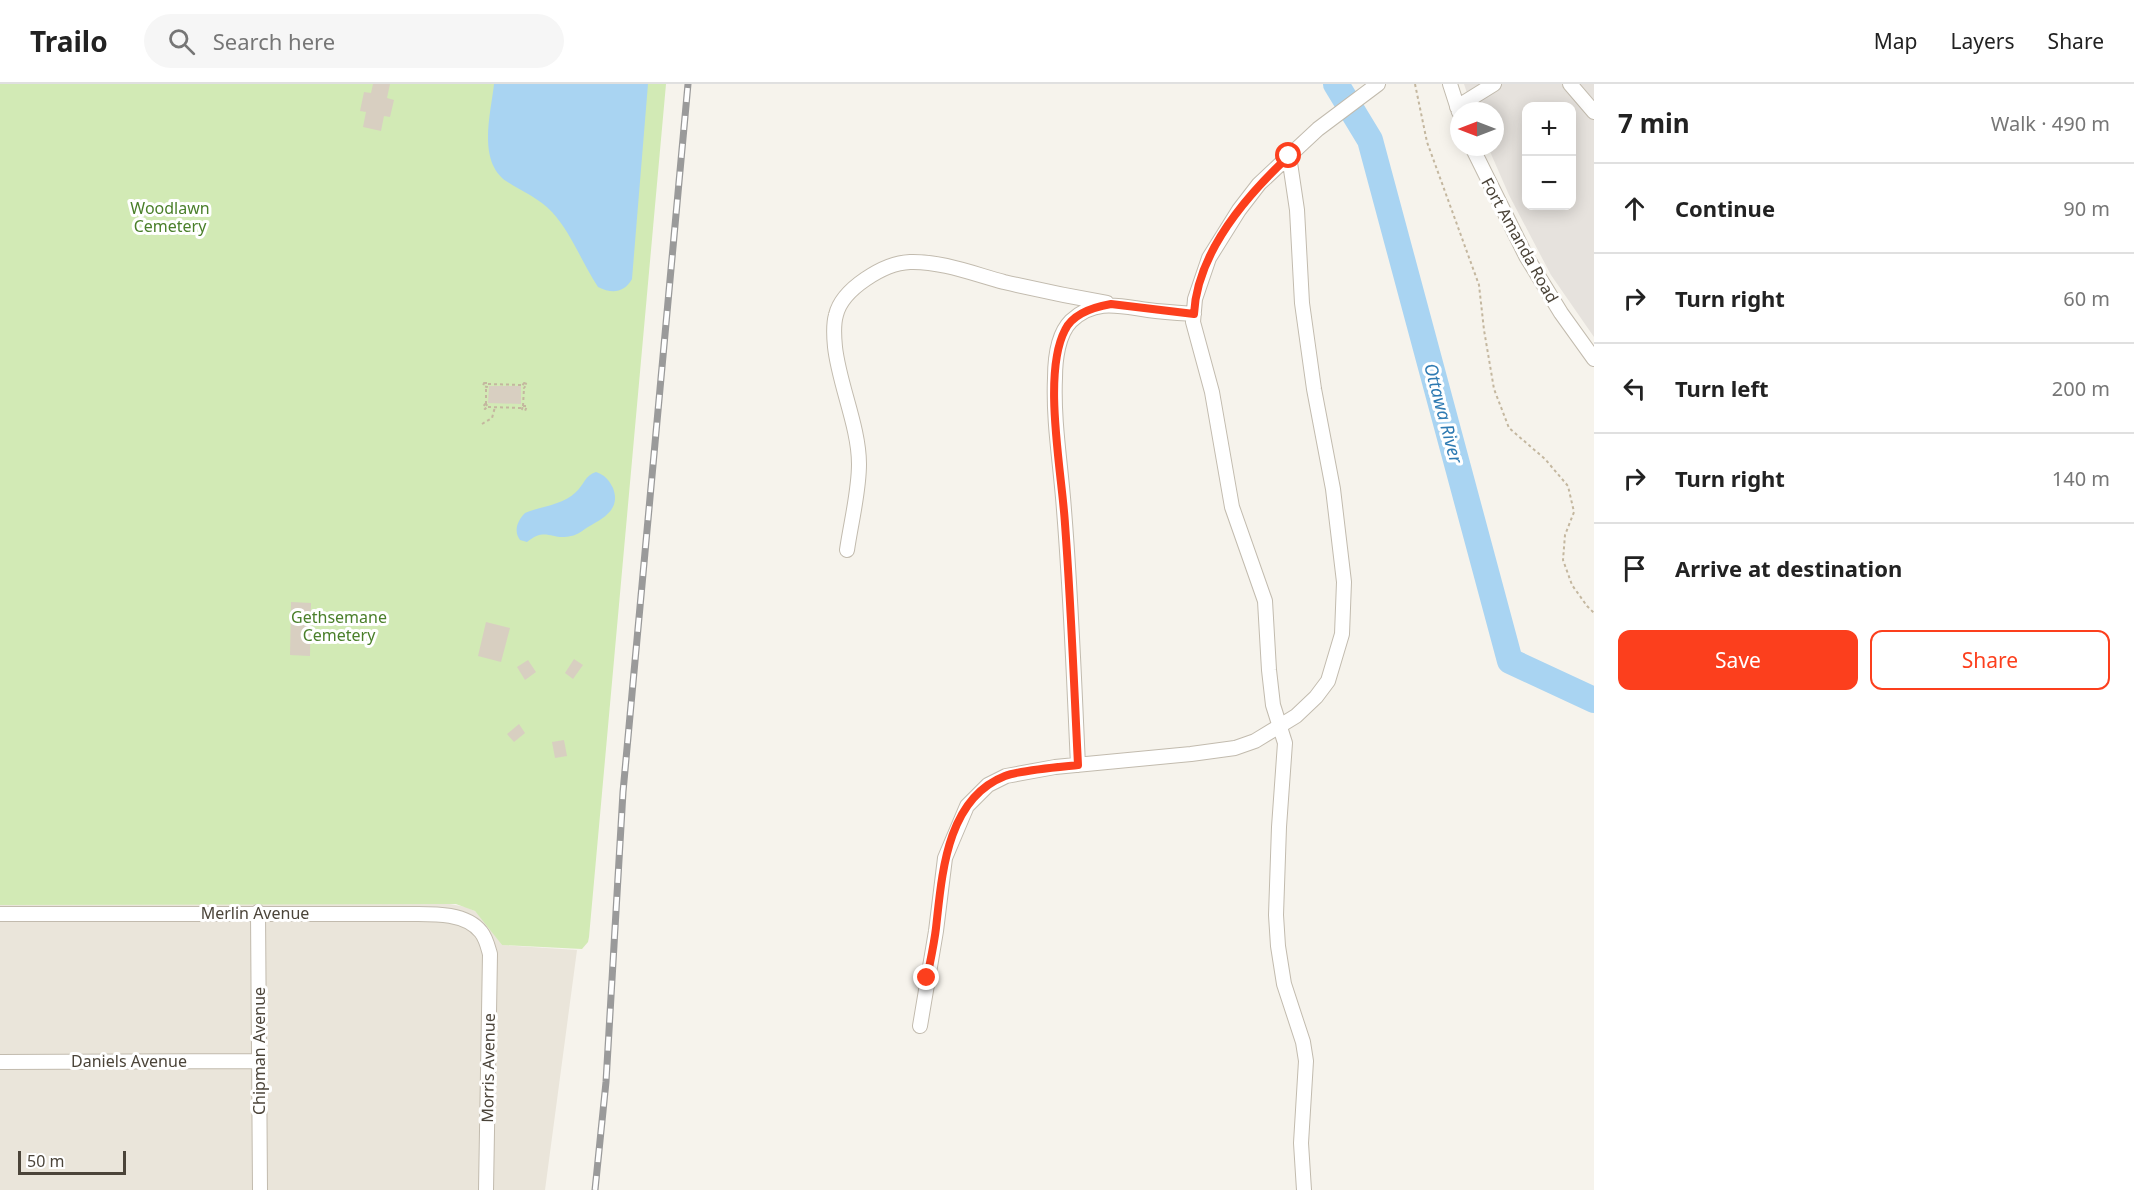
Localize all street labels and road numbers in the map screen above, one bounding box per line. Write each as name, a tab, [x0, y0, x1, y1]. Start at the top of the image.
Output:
street label: Fort Amanda Road	[1476, 173, 1564, 307]
street label: Merlin Avenue	[201, 902, 309, 924]
street label: Chipman Avenue	[248, 987, 270, 1115]
street label: Morris Avenue	[476, 1013, 500, 1123]
street label: Daniels Avenue	[71, 1050, 187, 1072]

